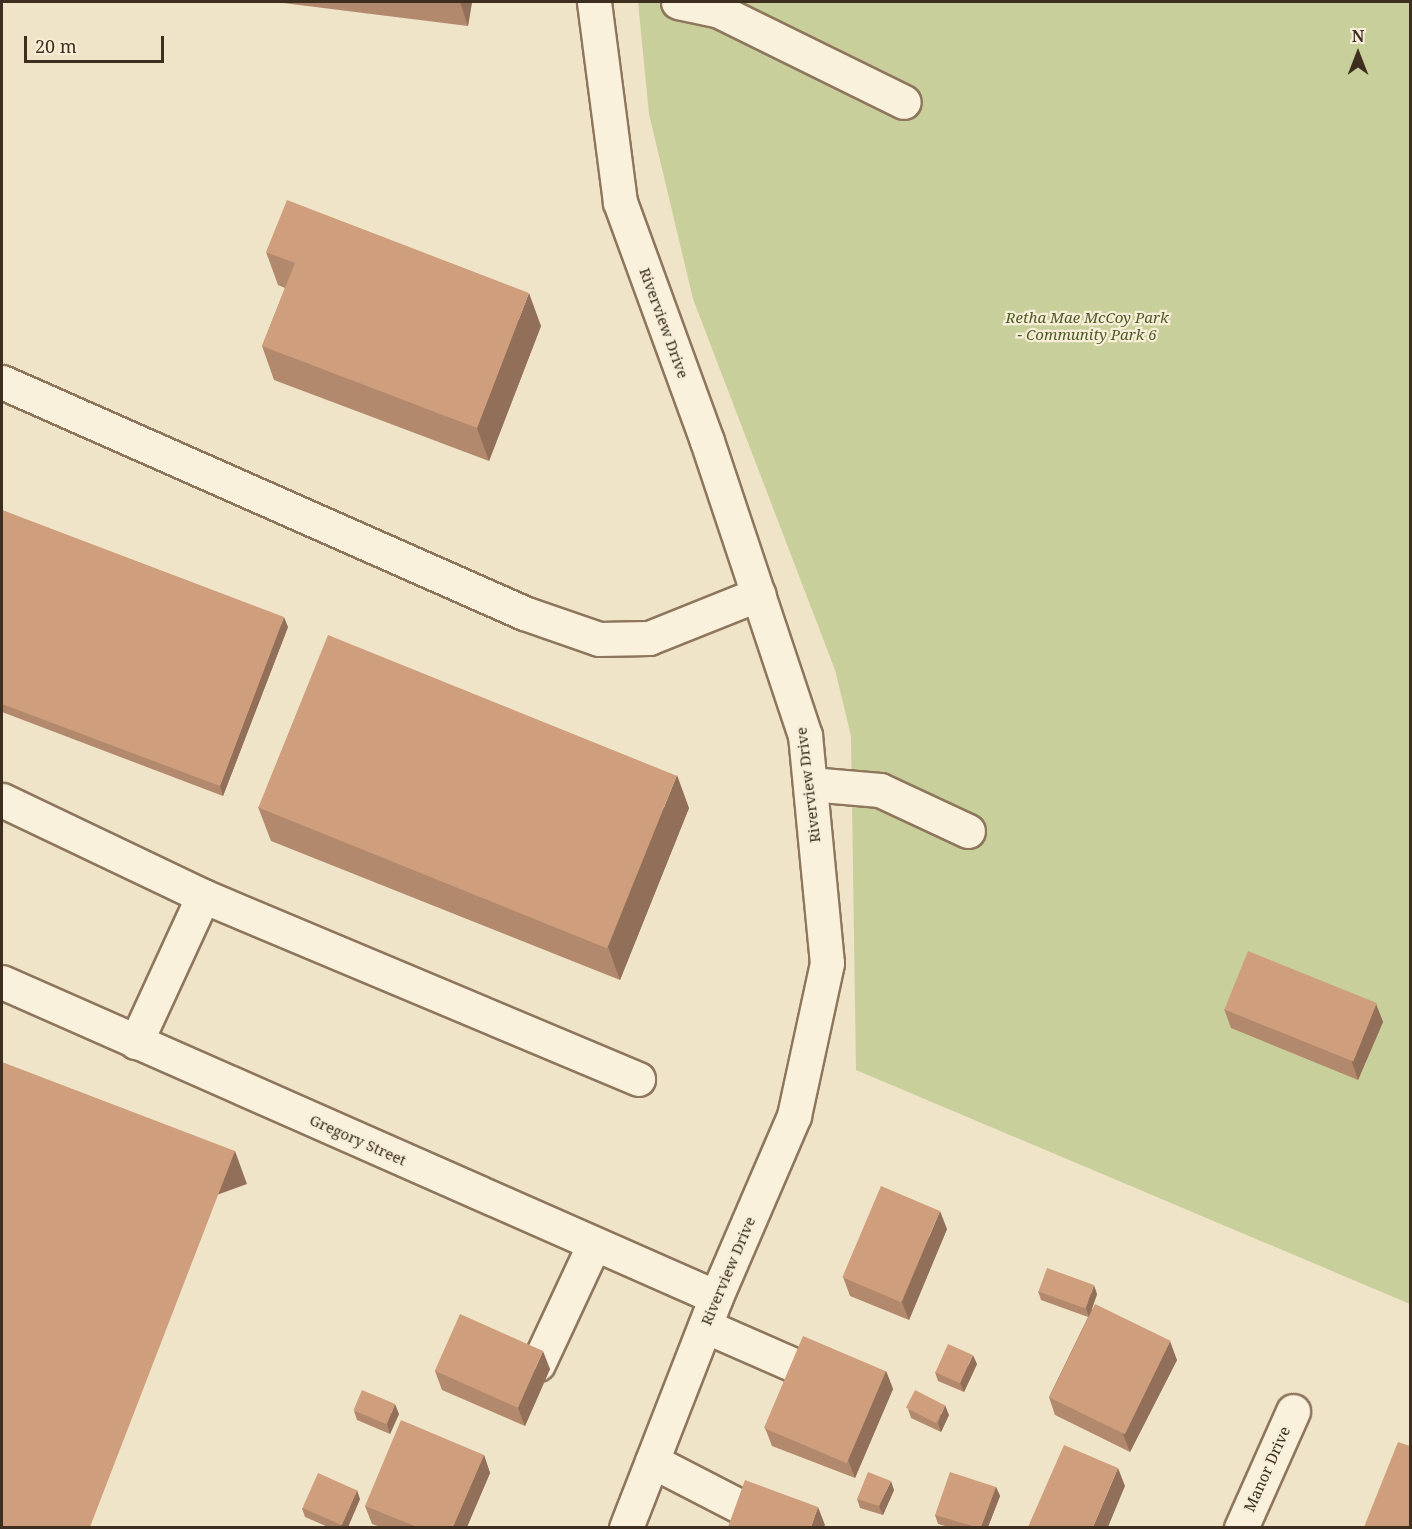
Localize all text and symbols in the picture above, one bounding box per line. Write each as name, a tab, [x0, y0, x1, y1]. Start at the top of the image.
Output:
scale bar	[27, 24, 166, 62]
north arrow	[1328, 24, 1388, 84]
text: N	[1352, 25, 1364, 47]
text: 20 m	[35, 34, 77, 58]
street label: Riverview Drive	[636, 265, 692, 381]
park label: Retha Mae McCoy Park - Community Park 6	[1006, 308, 1168, 343]
street label: Riverview Drive	[792, 726, 824, 844]
street label: Gregory Street	[307, 1111, 409, 1169]
street label: Riverview Drive	[697, 1214, 759, 1328]
street label: Manor Drive	[1240, 1424, 1294, 1514]

